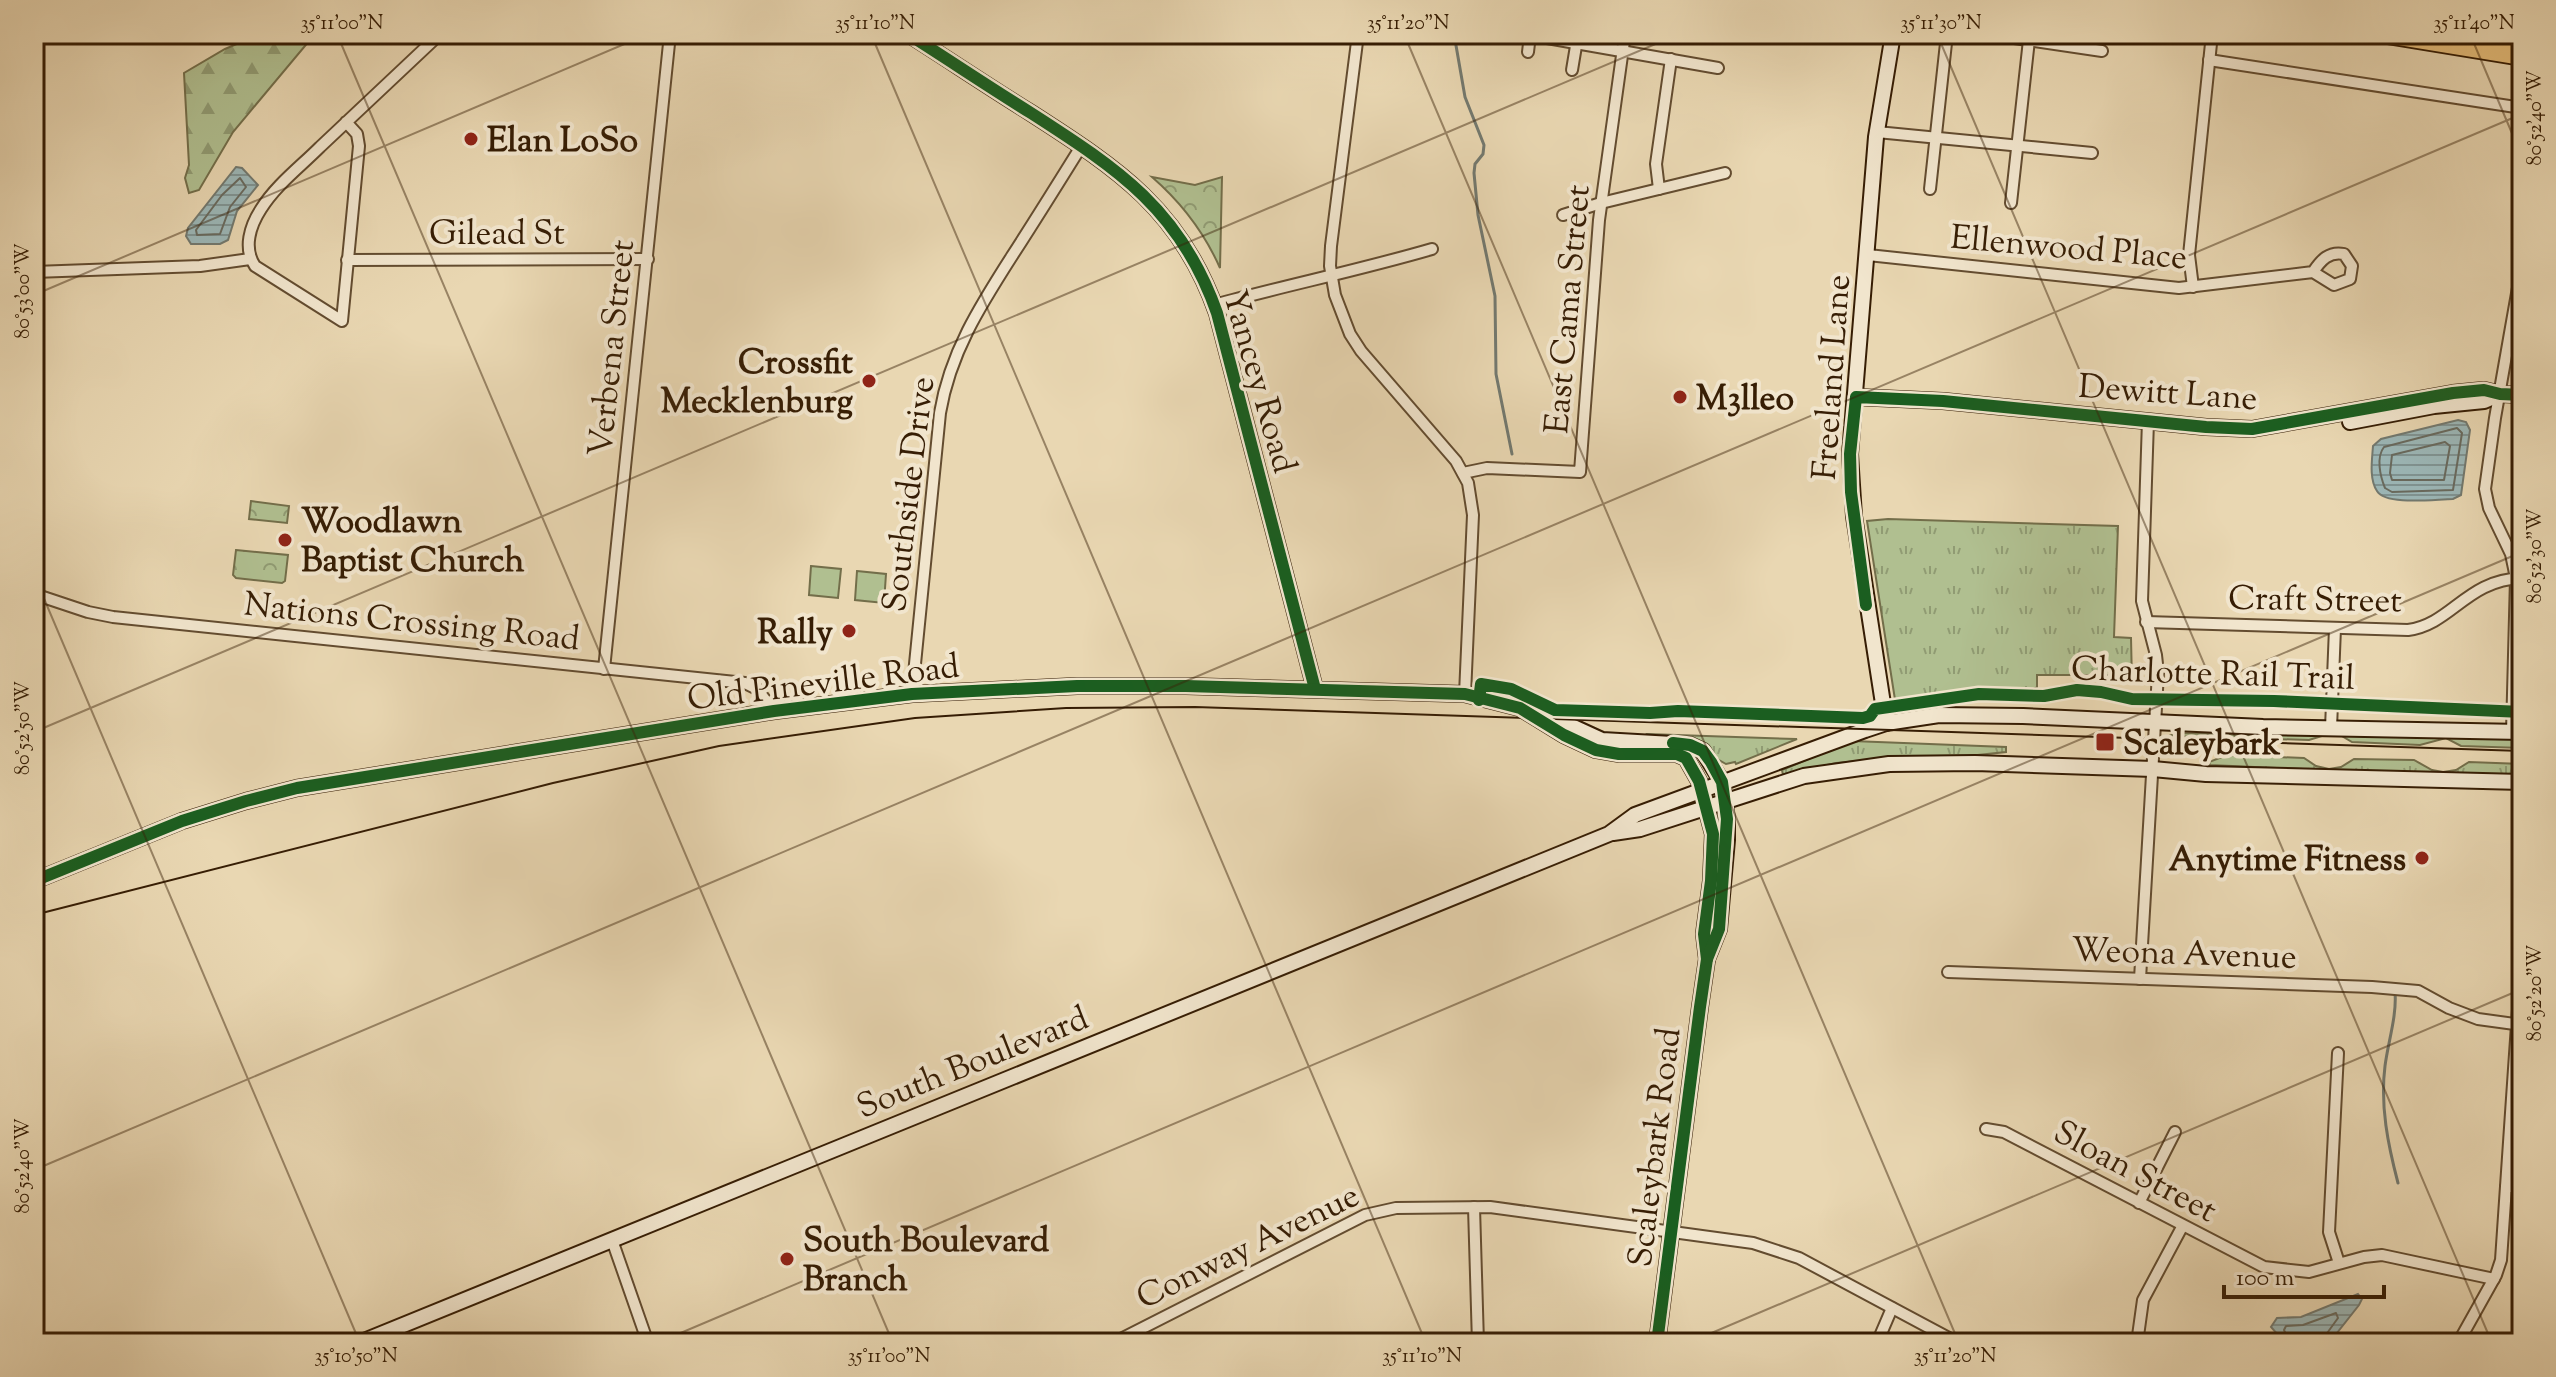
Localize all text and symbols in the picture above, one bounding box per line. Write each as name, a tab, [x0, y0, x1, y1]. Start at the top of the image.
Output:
text: 35°11'00"N	[301, 10, 384, 39]
text: 35°11'10"N	[835, 10, 915, 39]
text: 35°11'20"N	[1367, 10, 1449, 39]
text: 35°11'30"N	[1900, 10, 1982, 39]
text: 35°11'40"N	[2433, 10, 2515, 39]
text: 80°52'40"W	[2522, 70, 2551, 166]
place label: Elan LoSo	[487, 118, 638, 167]
marker: Elan LoSo	[462, 130, 480, 148]
street label: East Cama Street	[1534, 182, 1605, 436]
street label: Gilead St	[429, 211, 565, 260]
street label: Ellenwood Place	[1948, 215, 2189, 284]
street label: Verbena Street	[578, 237, 649, 459]
text: 80°53'00"W	[10, 243, 39, 339]
street label: Freeland Lane	[1802, 273, 1865, 482]
street label: Yancey Road	[1208, 285, 1307, 479]
place label: Crossfit Mecklenburg	[660, 340, 853, 428]
street label: Dewitt Lane	[2077, 364, 2259, 425]
marker: Crossfit Mecklenburg	[860, 372, 878, 390]
street label: Southside Drive	[872, 374, 949, 615]
place label: M3lleo	[1696, 376, 1794, 425]
marker: M3lleo	[1671, 388, 1689, 406]
place label: Woodlawn Baptist Church	[301, 499, 525, 587]
text: 80°52'30"W	[2522, 508, 2551, 604]
marker: Woodlawn Baptist Church	[276, 531, 294, 549]
street label: Craft Street	[2228, 575, 2403, 628]
street label: Nations Crossing Road	[241, 581, 582, 665]
place label: Rally	[757, 610, 833, 659]
marker: Rally	[840, 622, 858, 640]
street label: Old Pineville Road	[685, 643, 962, 725]
street label: Charlotte Rail Trail	[2070, 646, 2356, 705]
text: 80°52'50"W	[10, 681, 39, 775]
place label: Scaleybark	[2123, 721, 2281, 770]
marker: Scaleybark	[2094, 731, 2116, 753]
place label: Anytime Fitness	[2168, 837, 2406, 886]
marker: Anytime Fitness	[2413, 849, 2431, 867]
street label: Weona Avenue	[2070, 927, 2297, 984]
text: 80°52'20"W	[2522, 945, 2551, 1041]
street label: South Boulevard	[850, 995, 1097, 1133]
street label: Scaleybark Road	[1617, 1025, 1695, 1270]
street label: Sloan Street	[2044, 1109, 2225, 1237]
text: 80°52'40"W	[10, 1118, 39, 1214]
street label: Conway Avenue	[1129, 1173, 1368, 1323]
place label: South Boulevard Branch	[803, 1218, 1050, 1306]
scale bar	[2224, 1249, 2384, 1299]
marker: South Boulevard Branch	[778, 1250, 796, 1268]
text: 100 m	[2236, 1262, 2294, 1296]
text: 35°10'50"N	[314, 1343, 398, 1372]
text: 35°11'00"N	[848, 1343, 931, 1372]
text: 35°11'10"N	[1382, 1343, 1462, 1372]
text: 35°11'20"N	[1914, 1343, 1996, 1372]

